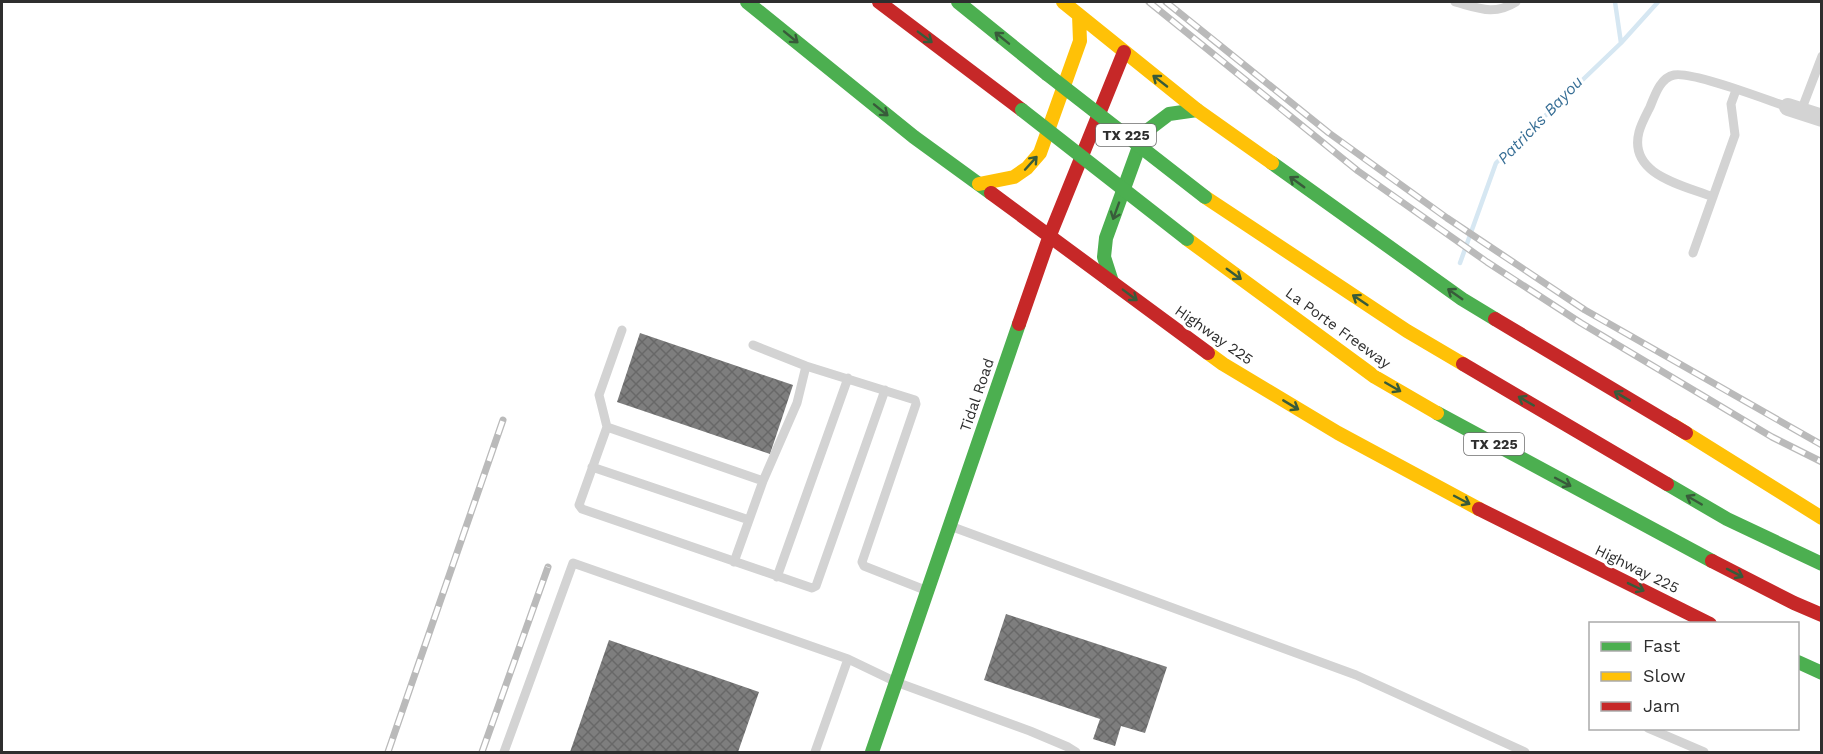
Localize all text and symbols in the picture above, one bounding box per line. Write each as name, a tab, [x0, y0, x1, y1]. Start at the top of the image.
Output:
one-way arrow	[783, 31, 799, 44]
one-way arrow	[917, 31, 933, 43]
one-way arrow	[995, 31, 1011, 44]
water label: Patricks Bayou	[1493, 72, 1587, 168]
one-way arrow	[1152, 74, 1168, 87]
one-way arrow	[873, 104, 889, 117]
road number: TX 225	[1096, 124, 1156, 146]
one-way arrow	[1024, 156, 1038, 171]
one-way arrow	[1290, 176, 1306, 188]
one-way arrow	[1109, 202, 1120, 220]
one-way arrow	[1226, 267, 1242, 280]
street label: La Porte Freeway	[1282, 284, 1394, 372]
one-way arrow	[1448, 288, 1464, 301]
one-way arrow	[1122, 289, 1138, 302]
one-way arrow	[1352, 294, 1368, 306]
street label: Highway 225	[1171, 301, 1257, 369]
street label: Tidal Road	[956, 356, 998, 434]
one-way arrow	[1384, 381, 1401, 393]
one-way arrow	[1614, 389, 1631, 401]
one-way arrow	[1518, 395, 1535, 407]
one-way arrow	[1282, 399, 1299, 411]
road number: TX 225	[1464, 433, 1524, 455]
one-way arrow	[1554, 476, 1571, 488]
one-way arrow	[1686, 494, 1703, 506]
one-way arrow	[1452, 495, 1470, 506]
street label: Highway 225	[1592, 541, 1682, 597]
one-way arrow	[1726, 568, 1744, 579]
one-way arrow	[1626, 582, 1644, 594]
legend	[1589, 622, 1799, 730]
text: Fast	[1643, 635, 1681, 656]
text: Slow	[1643, 665, 1686, 686]
text: Jam	[1643, 695, 1680, 716]

